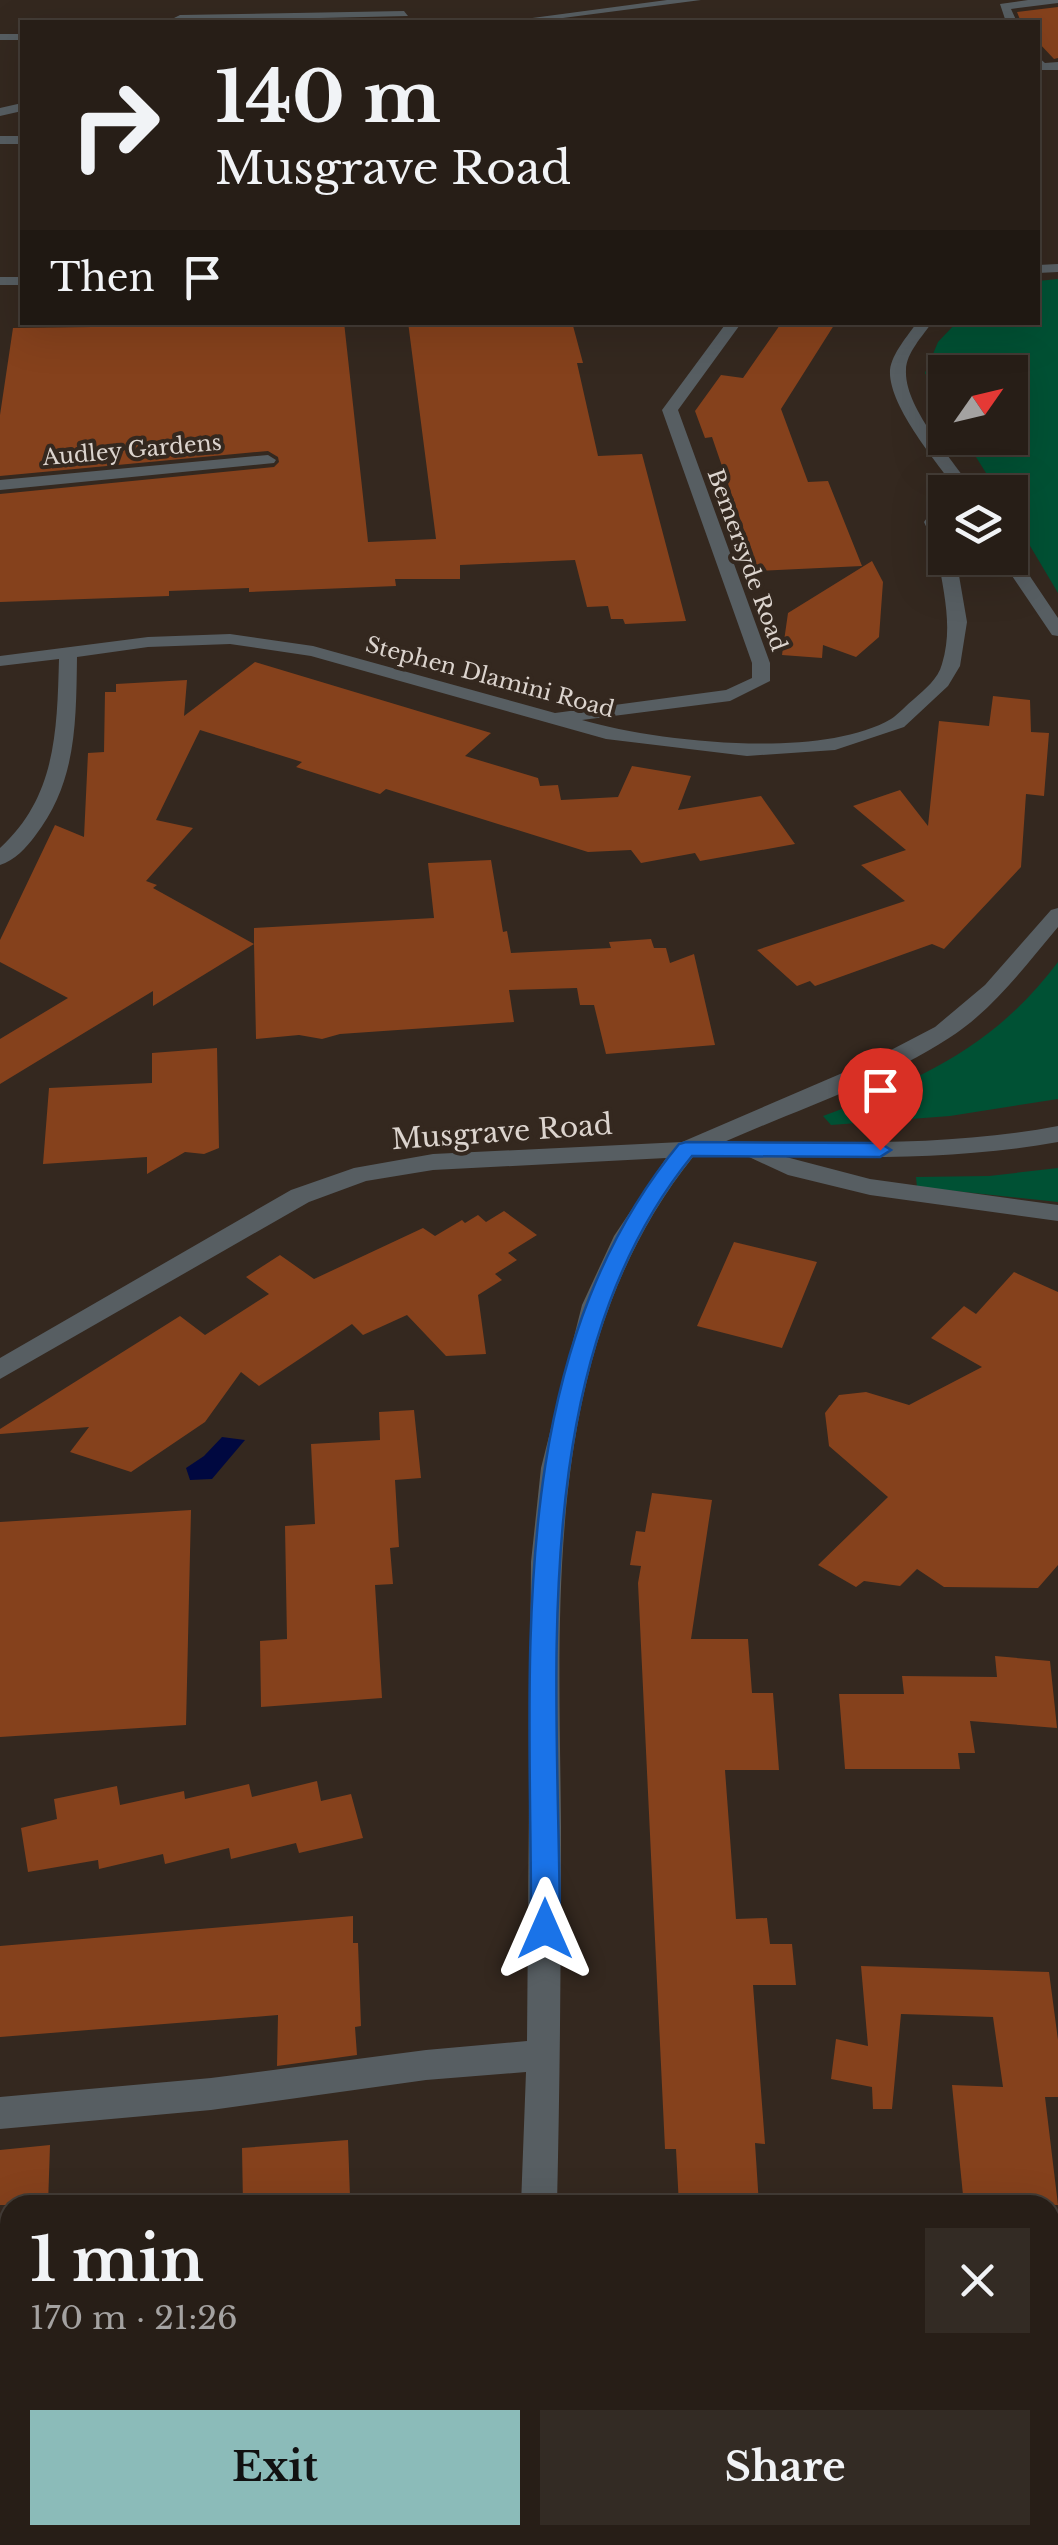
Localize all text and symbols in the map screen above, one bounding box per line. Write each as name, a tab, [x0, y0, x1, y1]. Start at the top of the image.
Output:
text: 140 m	[215, 54, 441, 141]
icon: right	[50, 60, 180, 190]
text: Musgrave Road	[215, 140, 571, 196]
icon: arrive	[175, 250, 230, 305]
text: Then	[50, 254, 155, 301]
north arrow	[928, 355, 1028, 455]
map controls	[928, 355, 1028, 575]
street label: Audley Gardens	[40, 429, 223, 471]
street label: Bemersyde Road	[701, 465, 793, 655]
button: layers	[928, 475, 1028, 575]
street label: Stephen Dlamini Road	[363, 631, 617, 723]
pin	[838, 1048, 923, 1151]
icon: arrive	[853, 1063, 908, 1118]
street label: Musgrave Road	[390, 1107, 614, 1157]
position arrow	[493, 1877, 597, 1981]
text: 1 min	[30, 2223, 204, 2297]
button: close	[925, 2228, 1030, 2333]
text: 170 m · 21:26	[30, 2298, 238, 2338]
button: Exit	[30, 2410, 520, 2525]
button: Share	[540, 2410, 1030, 2525]

